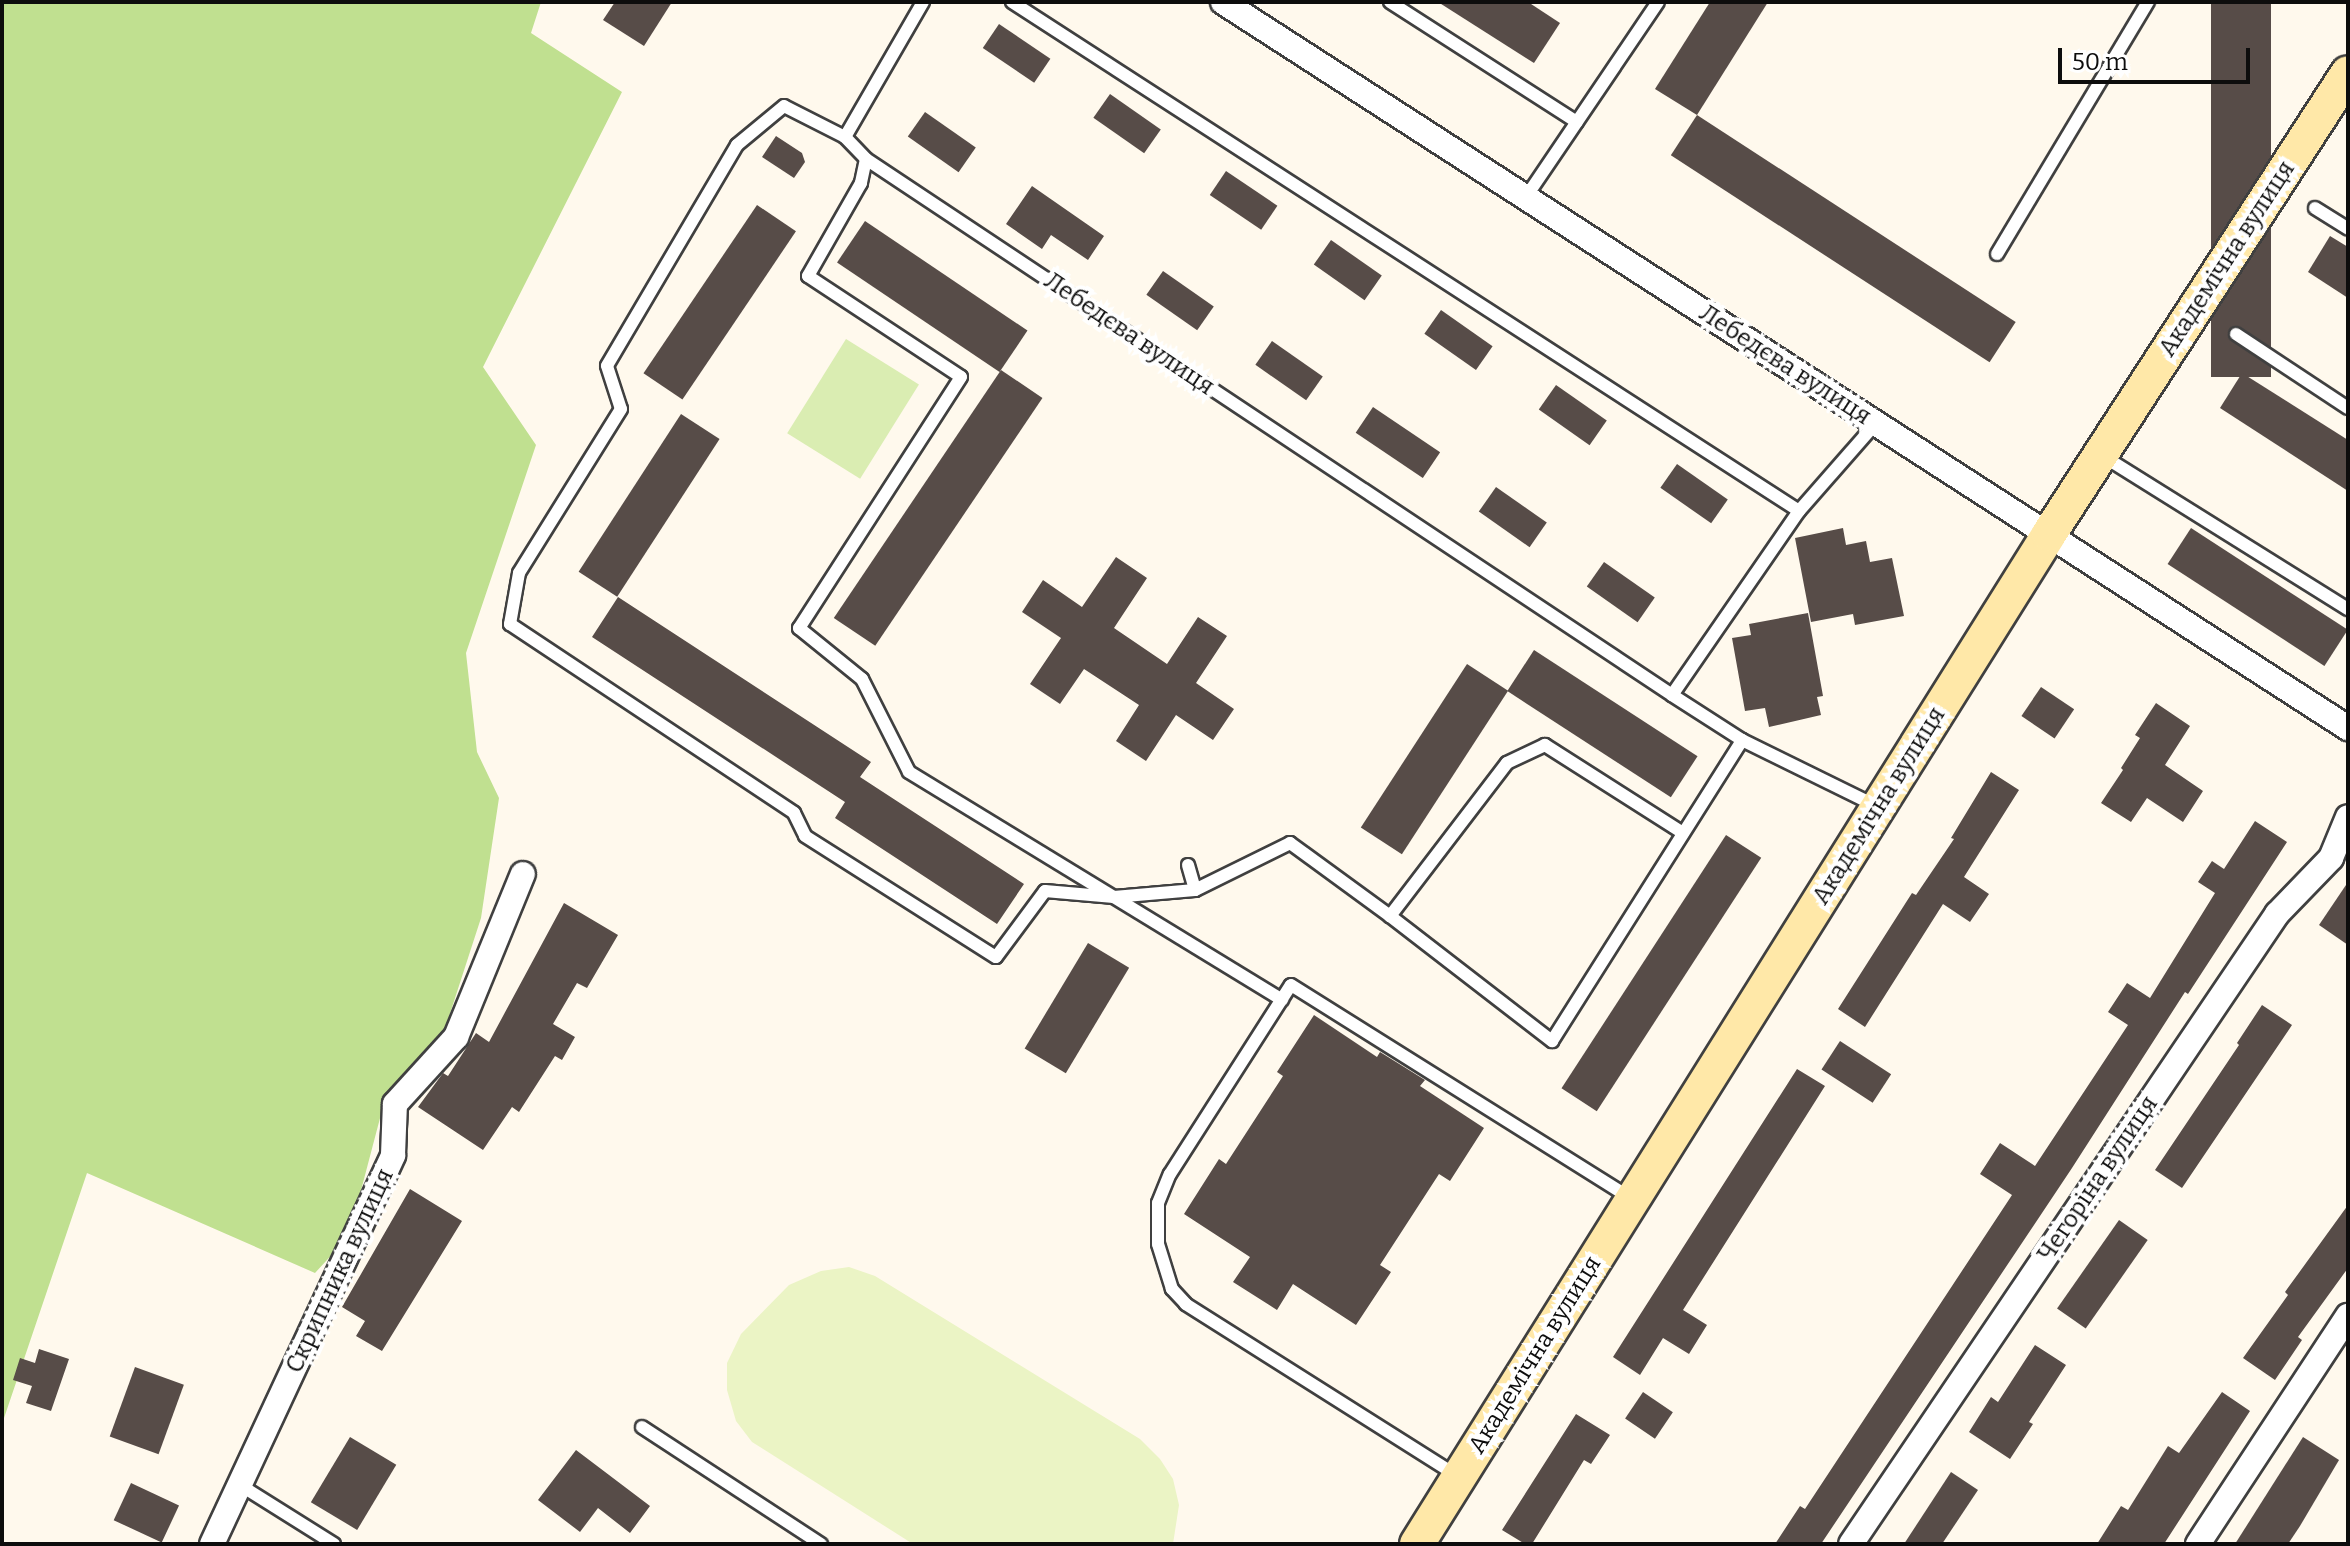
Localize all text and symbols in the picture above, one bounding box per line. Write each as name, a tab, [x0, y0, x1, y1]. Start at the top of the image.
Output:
scale bar	[2062, 32, 2254, 82]
text: 50 m	[2072, 48, 2128, 76]
street label: Академічна вулиця	[2153, 156, 2301, 362]
street label: Лебедєва вулиця	[1039, 267, 1219, 401]
street label: Лебедєва вулиця	[1694, 299, 1876, 431]
street label: Академічна вулиця	[1807, 702, 1951, 910]
street label: Чегоріна вулиця	[2032, 1091, 2164, 1267]
street label: Скрипника вулиця	[280, 1164, 400, 1378]
street label: Академічна вулиця	[1463, 1251, 1607, 1459]

